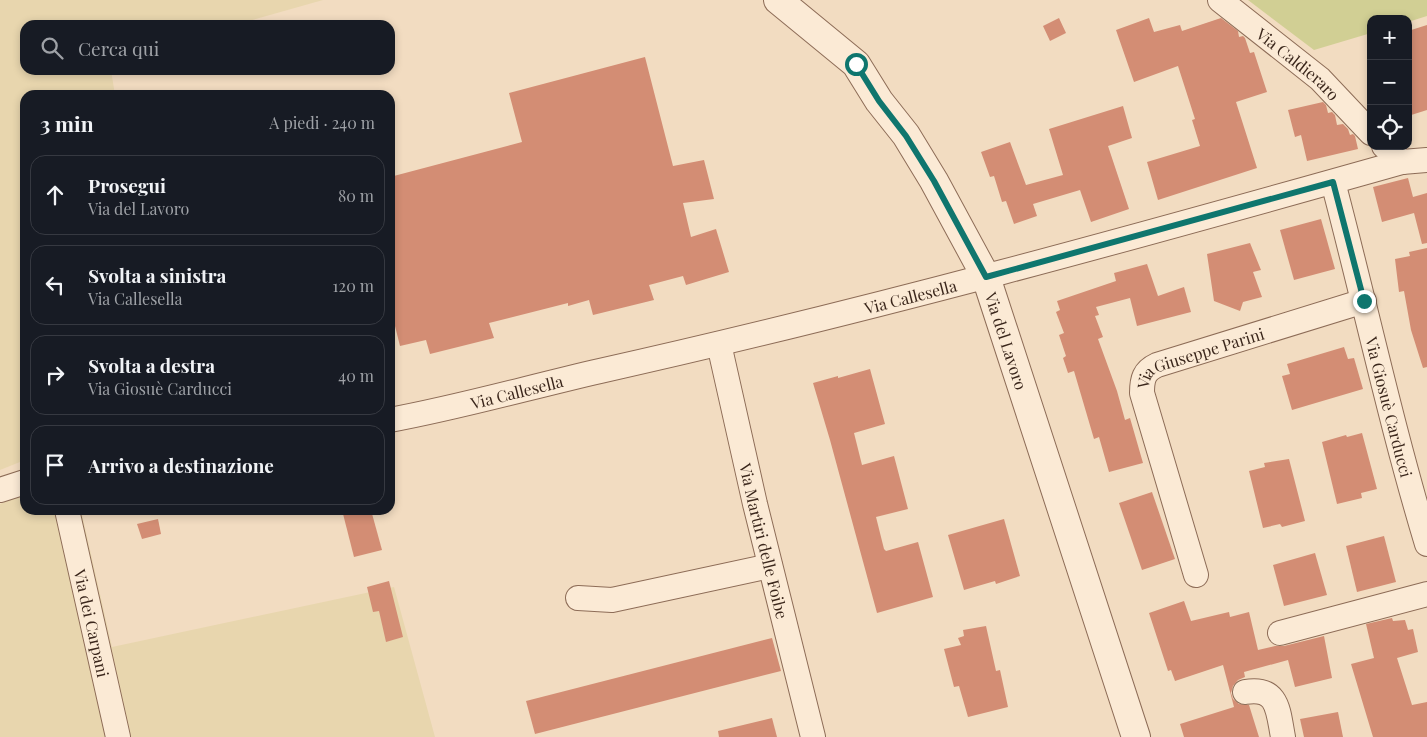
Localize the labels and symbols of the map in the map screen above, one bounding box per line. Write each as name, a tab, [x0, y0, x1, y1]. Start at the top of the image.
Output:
street label: Via Caldieraro	[1252, 22, 1345, 104]
route start	[845, 53, 868, 76]
street label: Via Callesella	[861, 274, 959, 318]
street label: Via del Lavoro	[981, 288, 1033, 392]
route end	[1353, 290, 1376, 313]
street label: Via Giuseppe Parini	[1131, 322, 1267, 391]
street label: Via Giosuè Carducci	[1362, 334, 1418, 480]
street label: Via Callesella	[467, 370, 565, 413]
street label: Via Martiri delle Foibe	[735, 460, 794, 621]
street label: Via dei Carpani	[70, 566, 115, 679]

